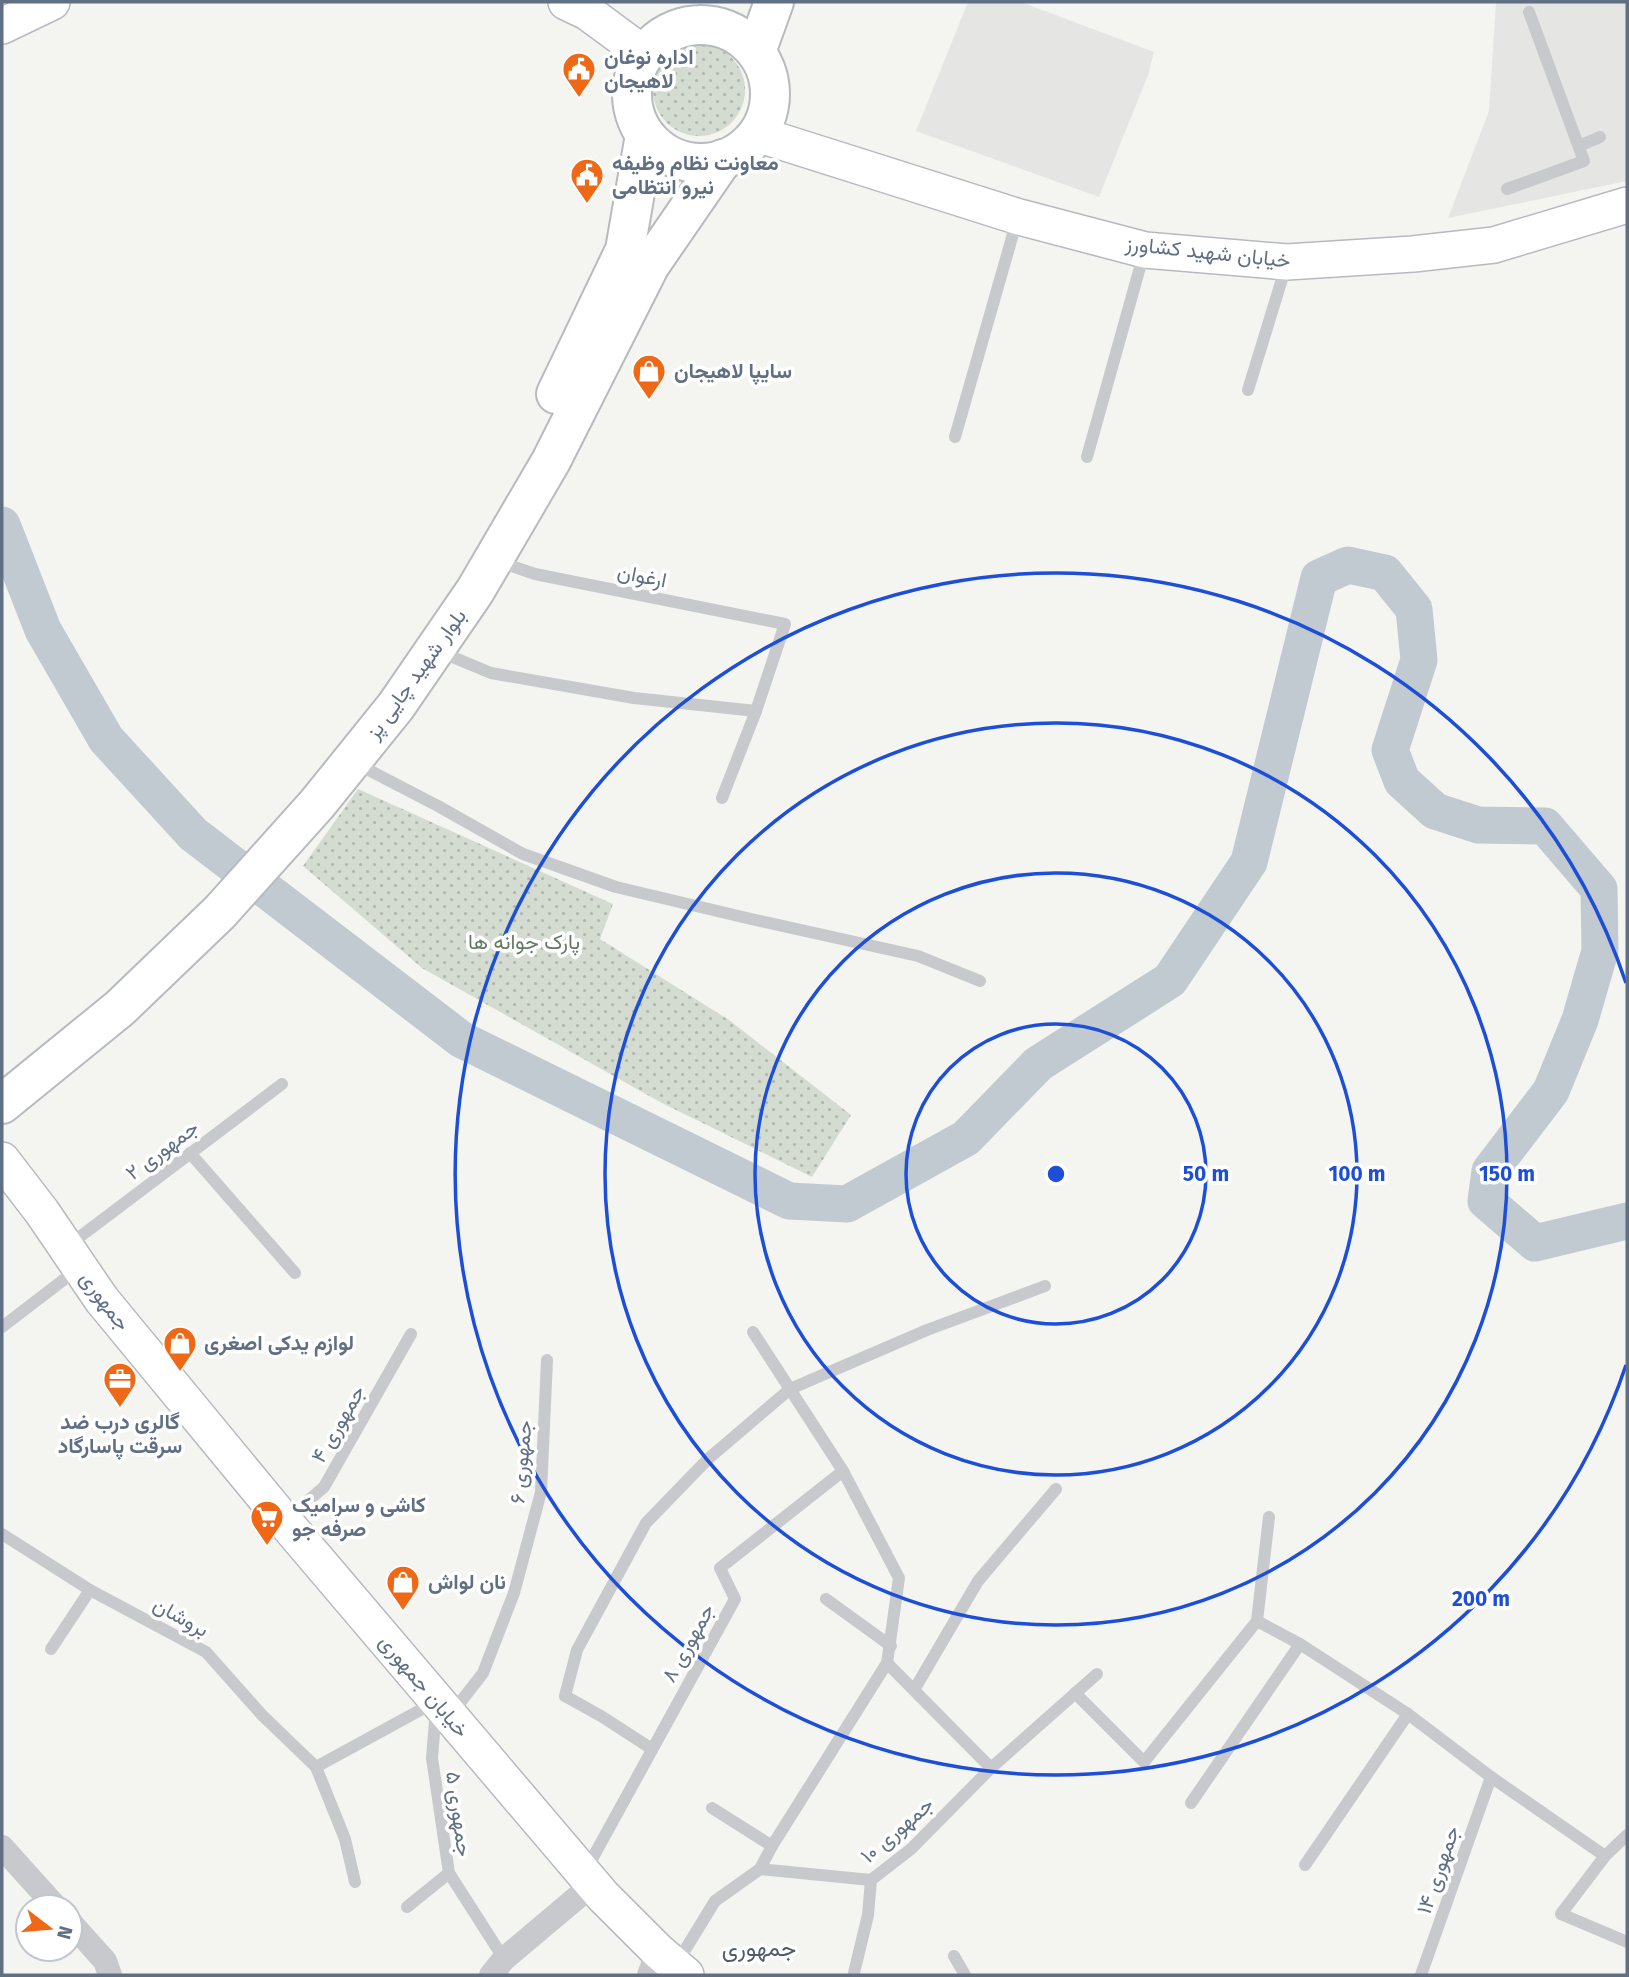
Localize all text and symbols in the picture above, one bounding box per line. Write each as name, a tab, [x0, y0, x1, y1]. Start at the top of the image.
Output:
place label: اداره نوغان لاهیجان	[604, 44, 694, 94]
public building icon: اداره نوغان لاهیجان	[560, 50, 598, 99]
place label: معاونت نظام وظیفه نیرو انتظامی	[612, 150, 779, 200]
public building icon: معاونت نظام وظیفه نیرو انتظامی	[568, 156, 606, 205]
street label: خیابان شهید کشاورز	[1123, 230, 1292, 274]
shop icon: سایپا لاهیجان	[630, 352, 668, 401]
place label: سایپا لاهیجان	[674, 358, 792, 385]
street label: ارغوان	[615, 558, 669, 594]
street label: بلوار شهید چایی پز	[359, 604, 473, 746]
park label: پارک جوانه ها	[468, 929, 580, 956]
street label: جمهوری ۲	[120, 1114, 204, 1186]
text: 50 m	[1183, 1161, 1229, 1187]
text: 100 m	[1328, 1161, 1386, 1187]
text: 150 m	[1479, 1161, 1535, 1187]
centre of rings	[1044, 1162, 1068, 1186]
street label: جمهوری	[74, 1266, 136, 1336]
shop icon: لوازم یدکی اصغری	[161, 1324, 199, 1373]
place label: لوازم یدکی اصغری	[204, 1330, 354, 1357]
office icon: گالری درب ضد سرقت پاسارگاد	[101, 1360, 139, 1409]
street label: جمهوری ۴	[305, 1380, 371, 1468]
place label: گالری درب ضد سرقت پاسارگاد	[58, 1409, 182, 1460]
street label: جمهوری ۶	[504, 1419, 538, 1505]
place label: کاشی و سرامیک صرفه جو	[292, 1492, 426, 1542]
supermarket icon: کاشی و سرامیک صرفه جو	[248, 1498, 286, 1547]
shop icon: نان لواش	[384, 1563, 422, 1612]
place label: نان لواش	[428, 1569, 506, 1595]
text: 200 m	[1452, 1586, 1510, 1612]
street label: بروشان	[149, 1591, 213, 1643]
street label: جمهوری ۸	[656, 1599, 720, 1687]
street label: خیابان جمهوری	[373, 1629, 475, 1743]
street label: جمهوری ۵	[440, 1770, 478, 1858]
street label: جمهوری ۱۰	[855, 1791, 939, 1869]
street label: جمهوری ۱۴	[1411, 1822, 1465, 1918]
north arrow	[14, 1893, 84, 1963]
text: N	[52, 1923, 78, 1942]
district label: جمهوری	[722, 1934, 796, 1963]

